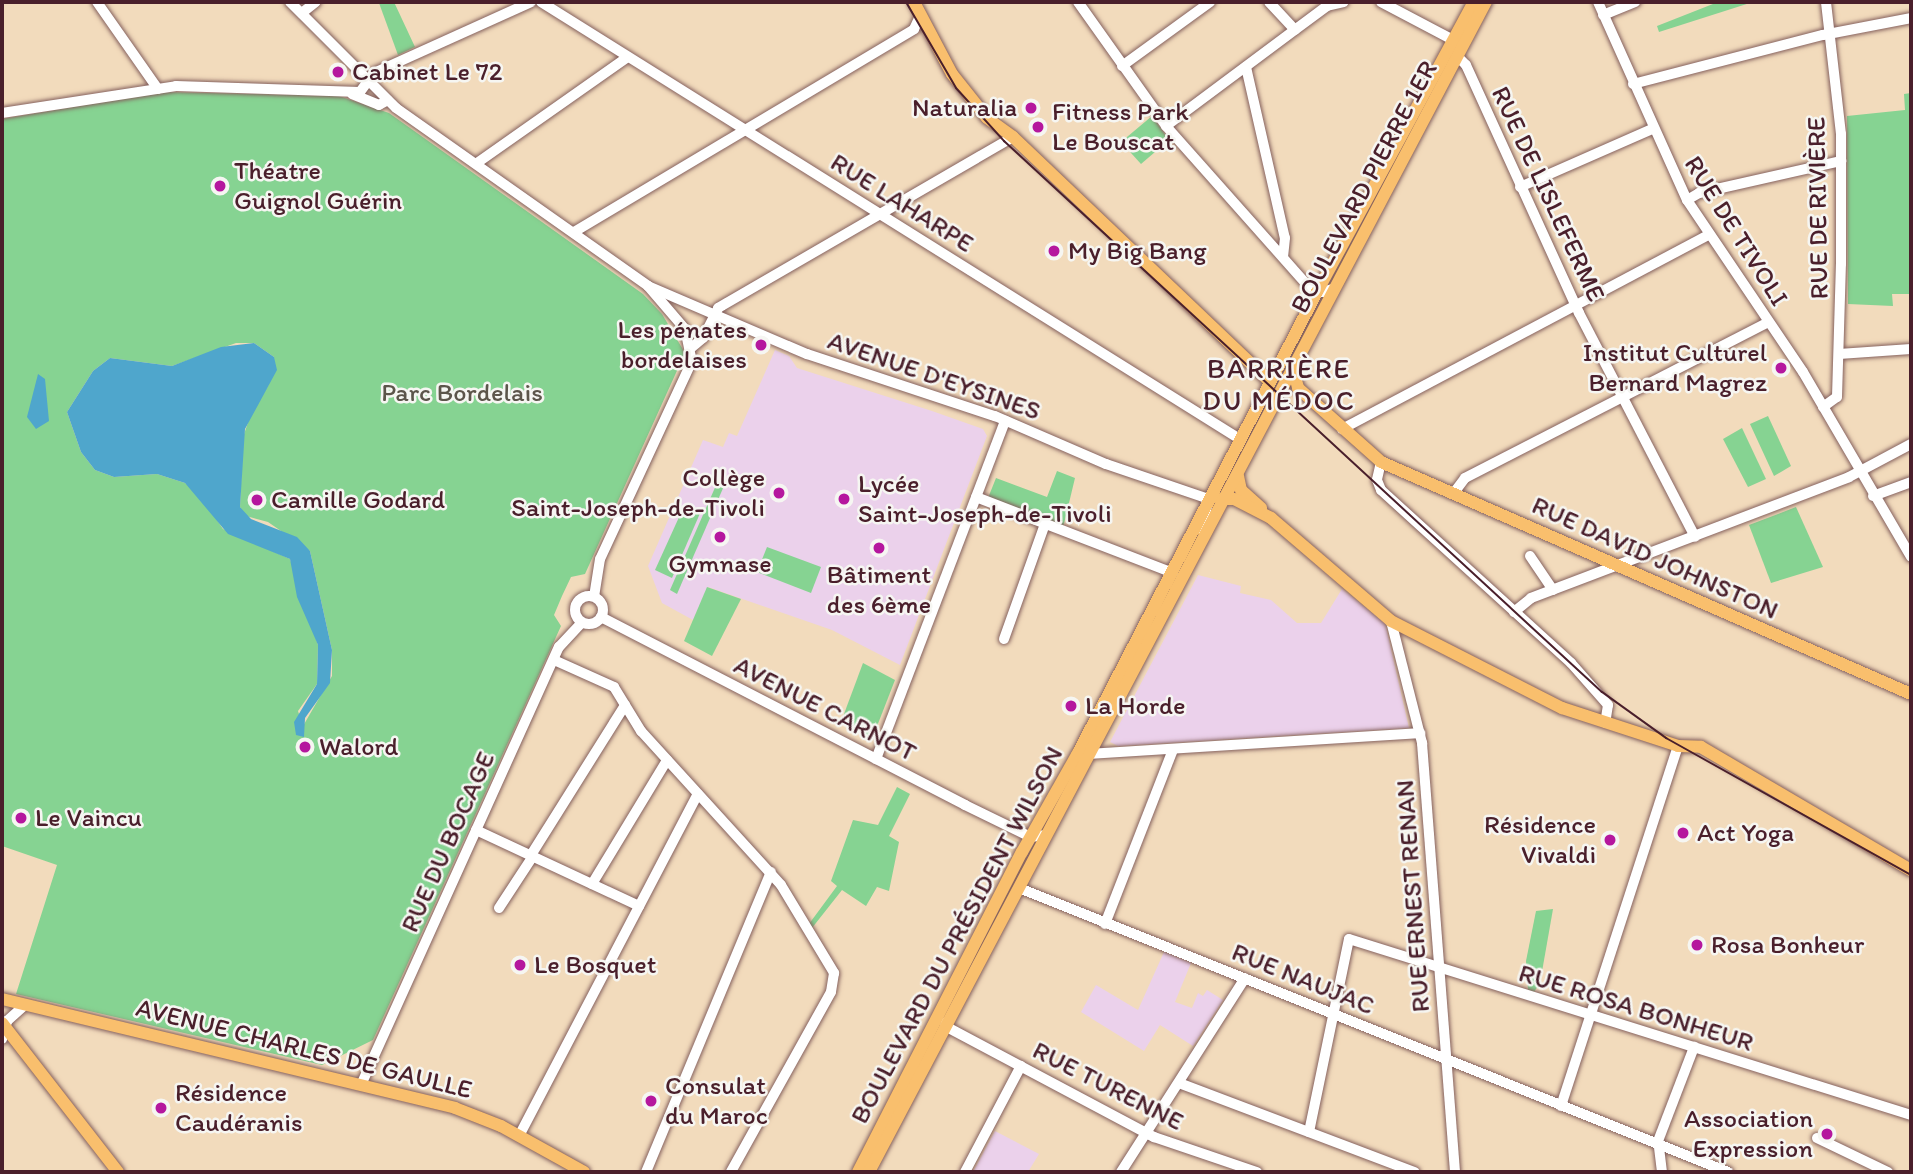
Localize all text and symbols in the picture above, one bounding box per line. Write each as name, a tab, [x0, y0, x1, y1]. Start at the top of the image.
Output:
street label: BOULEVARD PIERRE 1ER	[1284, 54, 1444, 320]
place label: Cabinet Le 72	[352, 56, 502, 88]
marker: Cabinet Le 72	[330, 64, 346, 80]
street label: RUE DE LISLEFERME	[1484, 81, 1612, 307]
place label: Naturalia	[912, 92, 1017, 124]
place label: Fitness Park Le Bouscat	[1052, 96, 1188, 158]
marker: Naturalia	[1023, 100, 1039, 116]
street label: RUE DE RIVIÈRE	[1801, 116, 1835, 300]
marker: Fitness Park Le Bouscat	[1030, 119, 1046, 135]
street label: RUE LAHARPE	[825, 147, 979, 259]
street label: RUE DE TIVOLI	[1677, 150, 1795, 312]
place label: Théatre Guignol Guérin	[234, 155, 402, 216]
marker: Théatre Guignol Guérin	[212, 178, 228, 194]
place label: My Big Bang	[1068, 235, 1207, 267]
marker: My Big Bang	[1046, 243, 1062, 259]
place label: Les pénates bordelaises	[617, 314, 747, 376]
street label: AVENUE D'EYSINES	[825, 325, 1043, 427]
marker: Les pénates bordelaises	[753, 337, 769, 353]
place label: Institut Culturel Bernard Magrez	[1583, 337, 1767, 398]
district label: BARRIÈRE DU MÉDOC	[1204, 351, 1354, 417]
marker: Institut Culturel Bernard Magrez	[1773, 360, 1789, 376]
park label: Parc Bordelais	[381, 377, 543, 409]
place label: Collège Saint-Joseph-de-Tivoli	[511, 462, 765, 524]
place label: Lycée Saint-Joseph-de-Tivoli	[858, 468, 1112, 530]
place label: Camille Godard	[271, 484, 445, 516]
marker: Collège Saint-Joseph-de-Tivoli	[771, 485, 787, 501]
street label: RUE DAVID JOHNSTON	[1528, 490, 1782, 626]
marker: Lycée Saint-Joseph-de-Tivoli	[836, 491, 852, 507]
marker: Camille Godard	[249, 492, 265, 508]
marker: Gymnase	[712, 529, 728, 545]
marker: Bâtiment des 6ème	[871, 540, 887, 556]
place label: Gymnase	[668, 548, 772, 580]
place label: Bâtiment des 6ème	[827, 559, 931, 620]
street label: AVENUE CARNOT	[728, 649, 922, 769]
place label: La Horde	[1085, 690, 1185, 722]
marker: La Horde	[1063, 698, 1079, 714]
place label: Walord	[319, 731, 398, 763]
marker: Walord	[297, 739, 313, 755]
street label: BOULEVARD DU PRÉSIDENT WILSON	[843, 740, 1071, 1130]
street label: RUE DU BOCAGE	[394, 747, 502, 937]
street label: RUE ERNEST RENAN	[1389, 779, 1437, 1013]
place label: Le Vaincu	[35, 802, 142, 834]
place label: Résidence Vivaldi	[1484, 809, 1596, 870]
marker: Le Vaincu	[13, 810, 29, 826]
place label: Act Yoga	[1697, 817, 1794, 849]
marker: Act Yoga	[1675, 825, 1691, 841]
marker: Résidence Vivaldi	[1602, 832, 1618, 848]
place label: Rosa Bonheur	[1711, 929, 1865, 961]
street label: RUE NAUJAC	[1228, 936, 1378, 1022]
marker: Rosa Bonheur	[1689, 937, 1705, 953]
place label: Le Bosquet	[534, 949, 657, 981]
marker: Le Bosquet	[512, 957, 528, 973]
street label: RUE ROSA BONHEUR	[1515, 957, 1757, 1059]
street label: AVENUE CHARLES DE GAULLE	[132, 992, 476, 1106]
street label: RUE TURENNE	[1027, 1035, 1189, 1137]
place label: Consulat du Maroc	[665, 1070, 769, 1132]
place label: Résidence Caudéranis	[175, 1077, 302, 1138]
marker: Consulat du Maroc	[643, 1093, 659, 1109]
marker: Résidence Caudéranis	[153, 1100, 169, 1116]
place label: Association Expression	[1684, 1103, 1813, 1164]
marker: Association Expression	[1819, 1126, 1835, 1142]

